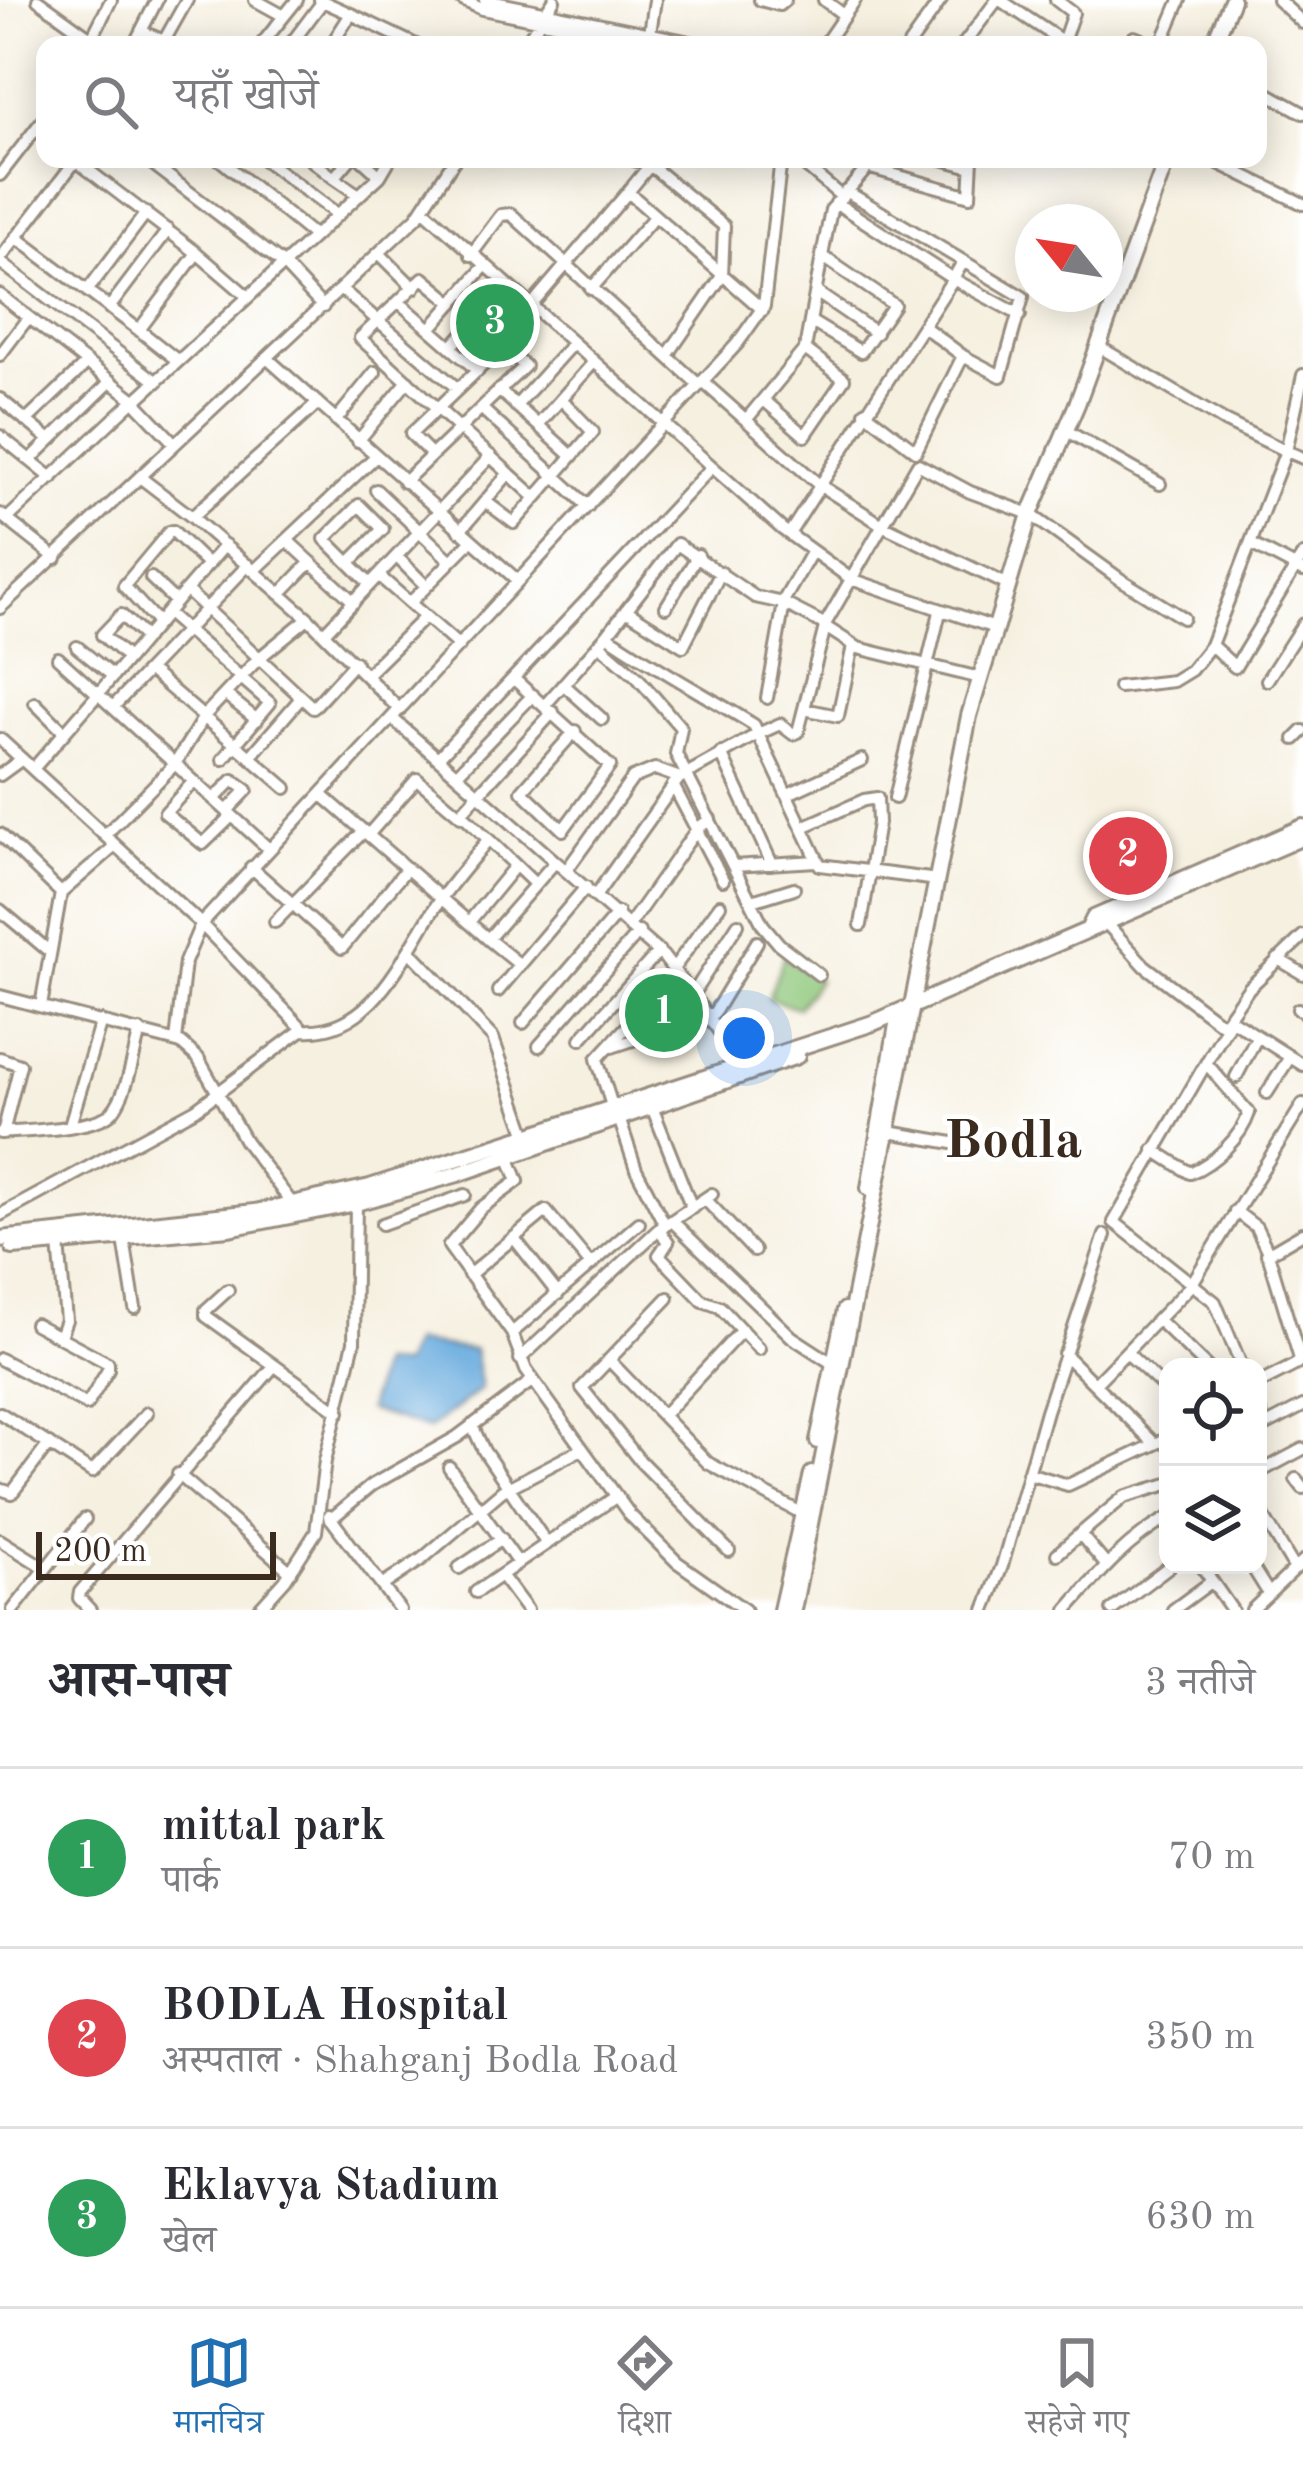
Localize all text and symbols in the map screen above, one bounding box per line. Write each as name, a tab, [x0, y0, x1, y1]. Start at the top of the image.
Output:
search box	[36, 36, 1267, 168]
icon: search	[78, 69, 144, 135]
text: यहाँ खोजें	[174, 75, 318, 120]
north arrow	[1015, 204, 1123, 312]
pin: 3	[456, 278, 534, 368]
pin: 2	[1089, 811, 1167, 901]
pin: 1	[625, 968, 703, 1058]
your location	[714, 1008, 774, 1068]
district label: Bodla	[944, 1116, 1082, 1170]
map controls	[1159, 1358, 1267, 1574]
button: locate	[1159, 1358, 1267, 1466]
button: layers	[1159, 1466, 1267, 1574]
scale bar	[36, 1526, 276, 1579]
text: 200 m	[54, 1536, 147, 1569]
text: आस-पास	[48, 1657, 229, 1708]
text: 3 नतीजे	[1145, 1664, 1255, 1703]
text: mittal park	[162, 1805, 385, 1850]
text: 1	[76, 1838, 98, 1877]
text: 70 m	[1168, 1838, 1255, 1877]
text: पार्क	[162, 1862, 219, 1901]
text: BODLA Hospital	[162, 1985, 508, 2030]
text: 2	[76, 2018, 98, 2057]
text: 350 m	[1145, 2018, 1255, 2057]
text: अस्पताल · Shahganj Bodla Road	[162, 2042, 678, 2081]
text: Eklavya Stadium	[162, 2165, 499, 2210]
text: 3	[76, 2198, 98, 2237]
text: 630 m	[1145, 2198, 1255, 2237]
text: खेल	[162, 2222, 216, 2261]
tab: मानचित्र	[174, 2330, 264, 2454]
tab: दिशा	[612, 2330, 678, 2454]
tab: सहेजे गए	[1026, 2330, 1129, 2454]

